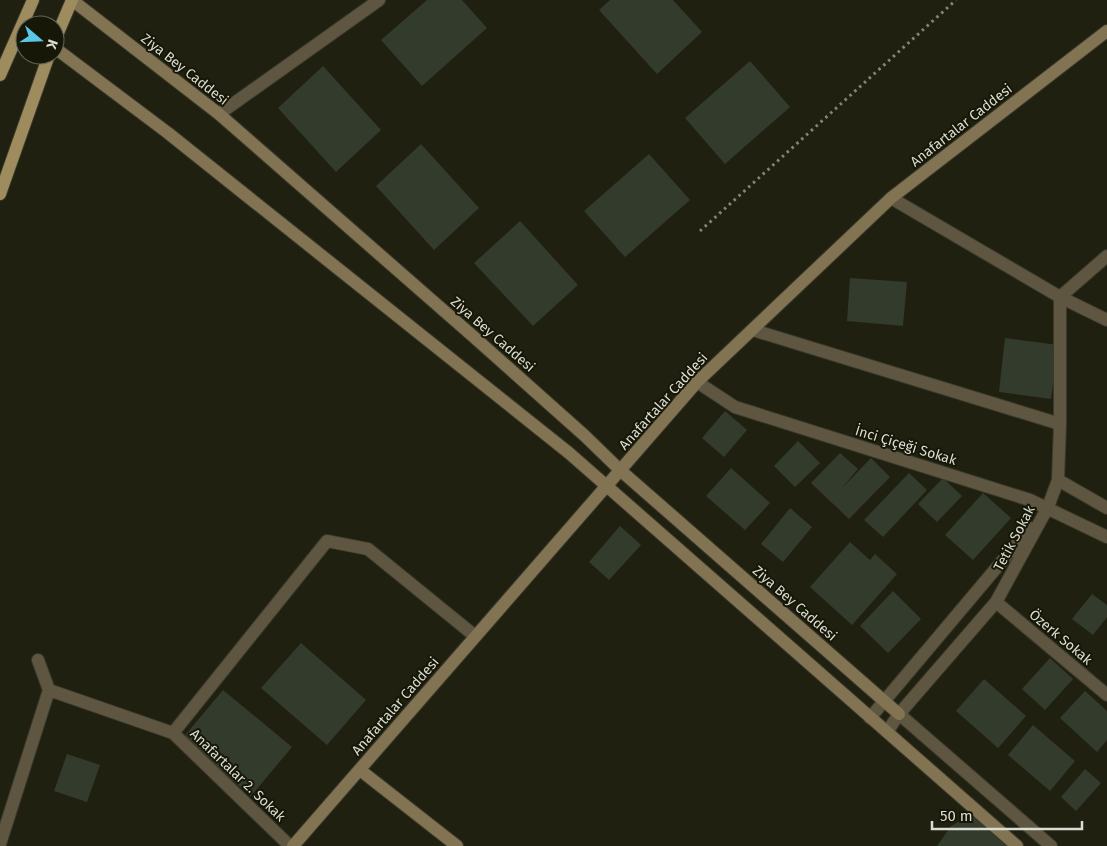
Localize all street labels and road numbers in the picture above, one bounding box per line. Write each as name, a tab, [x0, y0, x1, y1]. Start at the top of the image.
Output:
street label: Ziya Bey Caddesi	[138, 30, 232, 109]
street label: Anafartalar Caddesi	[907, 80, 1016, 170]
street label: Ziya Bey Caddesi	[447, 293, 538, 376]
street label: Anafartalar Caddesi	[615, 349, 711, 453]
street label: İnci Çiçeği Sokak	[853, 421, 960, 469]
street label: Tetik Sokak	[990, 502, 1039, 574]
street label: Ziya Bey Caddesi	[749, 562, 840, 645]
street label: Özerk Sokak	[1026, 605, 1097, 669]
street label: Anafartalar Caddesi	[348, 654, 443, 759]
street label: Anafartalar 2. Sokak	[186, 725, 289, 826]

